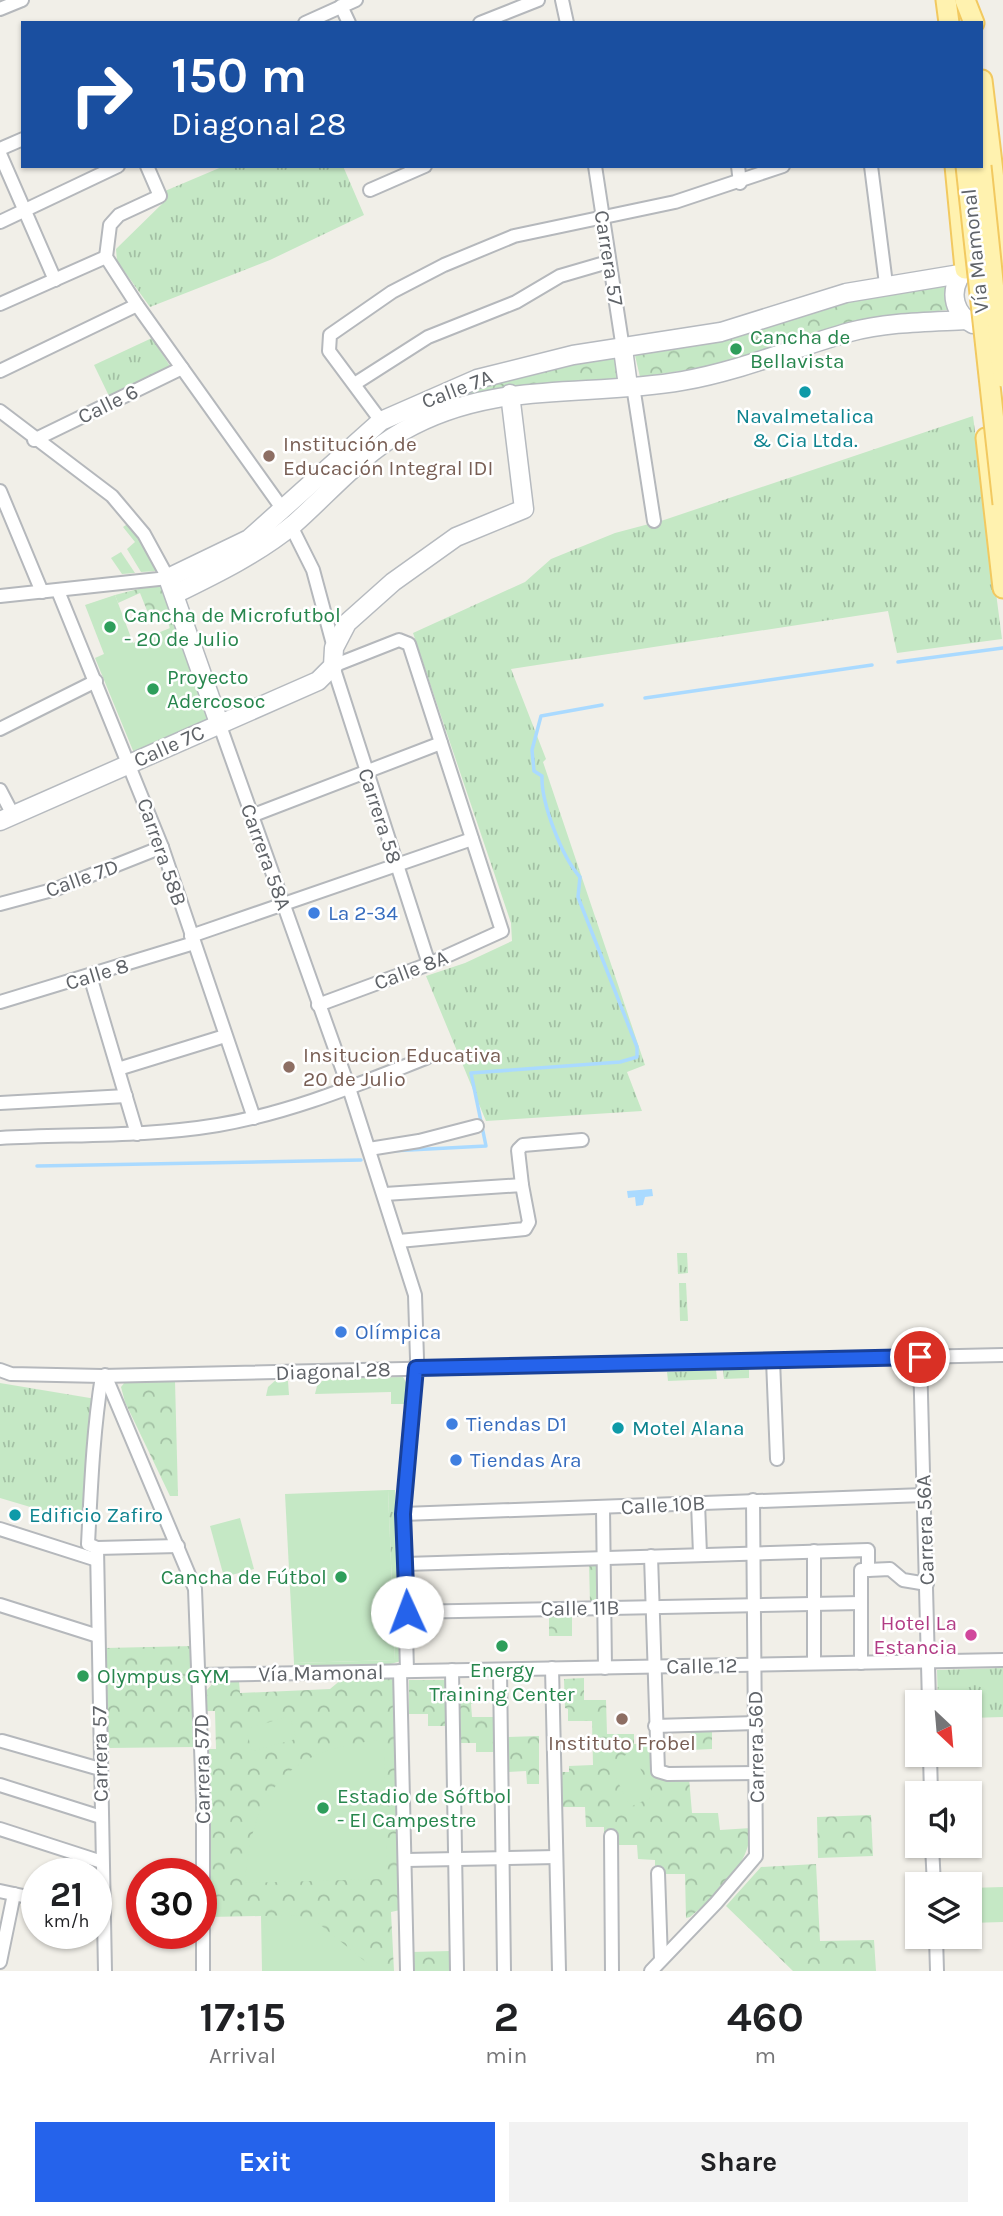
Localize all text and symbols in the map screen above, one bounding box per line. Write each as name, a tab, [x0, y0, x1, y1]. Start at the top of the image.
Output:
text: 150 m	[171, 47, 307, 104]
icon: right	[56, 49, 147, 140]
text: Diagonal 28	[171, 106, 347, 143]
street label: Vía Mamonal	[957, 187, 993, 315]
street label: Carrera 57	[590, 209, 628, 308]
place label: Cancha de Bellavista	[750, 325, 850, 373]
marker: Cancha de Bellavista	[728, 341, 744, 357]
street label: Calle 7A	[418, 365, 496, 413]
street label: Calle 6	[74, 379, 142, 429]
marker: Navalmetalica & Cia Ltda.	[797, 384, 813, 400]
place label: Navalmetalica & Cia Ltda.	[736, 404, 874, 452]
place label: Institución de Educación Integral IDI	[283, 432, 493, 480]
marker: Institución de Educación Integral IDI	[261, 448, 277, 464]
place label: Cancha de Microfutbol - 20 de Julio	[124, 603, 341, 651]
marker: Cancha de Microfutbol - 20 de Julio	[102, 619, 118, 635]
place label: Proyecto Adercosoc	[167, 665, 266, 713]
marker: Proyecto Adercosoc	[145, 681, 161, 697]
street label: Calle 7C	[130, 720, 208, 772]
street label: Carrera 58	[353, 765, 407, 867]
street label: Carrera 58B	[132, 795, 192, 909]
street label: Carrera 58A	[236, 801, 296, 913]
street label: Calle 7D	[42, 854, 122, 902]
place label: La 2-34	[328, 901, 398, 925]
marker: La 2-34	[306, 905, 322, 921]
street label: Calle 8A	[371, 945, 451, 995]
street label: Calle 8	[62, 953, 132, 995]
place label: Insitucion Educativa 20 de Julio	[303, 1043, 501, 1091]
marker: Insitucion Educativa 20 de Julio	[281, 1059, 297, 1075]
place label: Olímpica	[355, 1320, 441, 1344]
marker: Olímpica	[333, 1324, 349, 1340]
pin	[890, 1327, 950, 1387]
icon: arrive	[901, 1338, 939, 1376]
street label: Diagonal 28	[275, 1357, 391, 1385]
place label: Tiendas D1	[466, 1412, 567, 1436]
marker: Tiendas D1	[444, 1416, 460, 1432]
place label: Motel Alana	[632, 1416, 745, 1440]
marker: Motel Alana	[610, 1420, 626, 1436]
place label: Tiendas Ara	[470, 1448, 581, 1472]
marker: Tiendas Ara	[448, 1452, 464, 1468]
street label: Carrera 56A	[911, 1474, 939, 1586]
street label: Calle 10B	[620, 1491, 706, 1519]
place label: Edificio Zafiro	[29, 1503, 163, 1527]
marker: Edificio Zafiro	[7, 1507, 23, 1523]
place label: Cancha de Fútbol	[161, 1565, 327, 1589]
marker: Cancha de Fútbol	[333, 1569, 349, 1585]
position arrow	[370, 1575, 444, 1649]
street label: Calle 11B	[540, 1595, 620, 1621]
place label: Hotel La Estancia	[873, 1611, 957, 1659]
marker: Hotel La Estancia	[963, 1627, 979, 1643]
marker: Energy Training Center	[494, 1638, 510, 1654]
street label: Calle 12	[666, 1653, 738, 1679]
place label: Energy Training Center	[429, 1658, 575, 1706]
street label: Vía Mamonal	[258, 1660, 384, 1686]
place label: Olympus GYM	[97, 1664, 230, 1688]
marker: Olympus GYM	[75, 1668, 91, 1684]
north arrow	[905, 1690, 982, 1768]
map controls	[905, 1690, 982, 1949]
street label: Carrera 56D	[743, 1691, 769, 1803]
street label: Carrera 57	[87, 1706, 113, 1802]
marker: Instituto Frobel	[614, 1711, 630, 1727]
street label: Carrera 57D	[189, 1714, 215, 1824]
place label: Instituto Frobel	[548, 1731, 696, 1755]
button: sound	[905, 1781, 982, 1858]
place label: Estadio de Sóftbol - El Campestre	[337, 1784, 512, 1832]
marker: Estadio de Sóftbol - El Campestre	[315, 1800, 331, 1816]
speed limit sign: 30	[126, 1858, 217, 1949]
button: layers	[905, 1872, 982, 1949]
text: 21	[50, 1874, 83, 1915]
text: km/h	[44, 1910, 89, 1932]
text: 17:15	[199, 1992, 286, 2042]
text: 2	[494, 1992, 519, 2042]
text: 460	[727, 1992, 804, 2042]
text: Arrival	[209, 2042, 276, 2069]
text: min	[485, 2042, 527, 2069]
text: m	[754, 2042, 776, 2069]
button: Exit	[35, 2122, 495, 2202]
button: Share	[509, 2122, 968, 2202]

